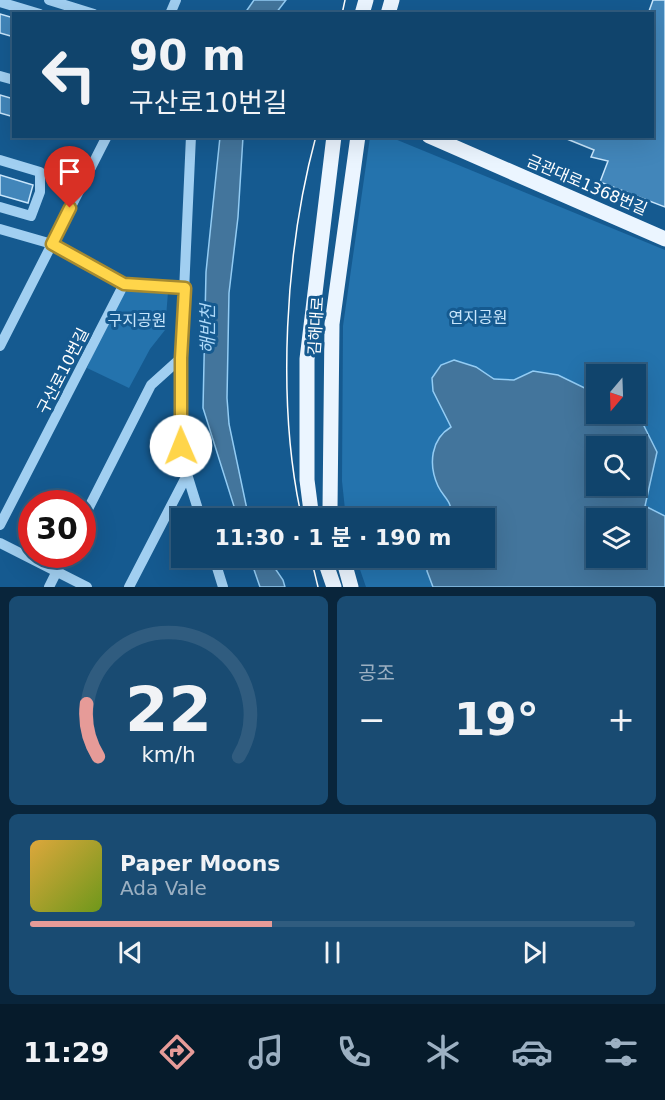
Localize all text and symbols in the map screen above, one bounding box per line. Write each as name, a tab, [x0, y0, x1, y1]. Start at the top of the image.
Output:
text: 90 m	[129, 31, 246, 80]
icon: left	[30, 36, 108, 114]
text: 구산로10번길	[129, 87, 288, 118]
pin	[44, 146, 95, 208]
street label: 금관대로1368번길	[524, 151, 650, 219]
icon: arrive	[53, 155, 86, 188]
street label: 김해대로	[304, 296, 328, 356]
water label: 해반천	[197, 302, 218, 354]
park label: 연지공원	[449, 308, 507, 327]
park label: 구지공원	[108, 311, 166, 330]
street label: 구산로10번길	[33, 325, 93, 417]
north arrow	[586, 364, 646, 424]
map controls	[586, 364, 646, 568]
position arrow	[149, 414, 213, 478]
button: search	[586, 436, 646, 496]
speed limit sign: 30	[18, 490, 96, 568]
button: layers	[586, 508, 646, 568]
text: 11:30 · 1 분 · 190 m	[214, 525, 452, 550]
text: 공조	[358, 661, 395, 685]
text: 22	[125, 673, 212, 746]
text: 19°	[454, 693, 539, 746]
text: −	[358, 700, 386, 739]
text: +	[607, 700, 635, 739]
text: km/h	[141, 743, 196, 768]
text: Paper Moons	[120, 851, 280, 876]
text: Ada Vale	[120, 876, 207, 900]
icon: previous	[114, 936, 147, 969]
icon: pause	[316, 936, 349, 969]
icon: next	[518, 936, 551, 969]
icon: directions	[156, 1031, 198, 1073]
icon: music	[245, 1031, 287, 1073]
icon: phone	[333, 1031, 375, 1073]
icon: climate	[422, 1031, 464, 1073]
icon: car	[511, 1031, 553, 1073]
icon: filters	[600, 1031, 642, 1073]
text: 11:29	[23, 1037, 109, 1068]

